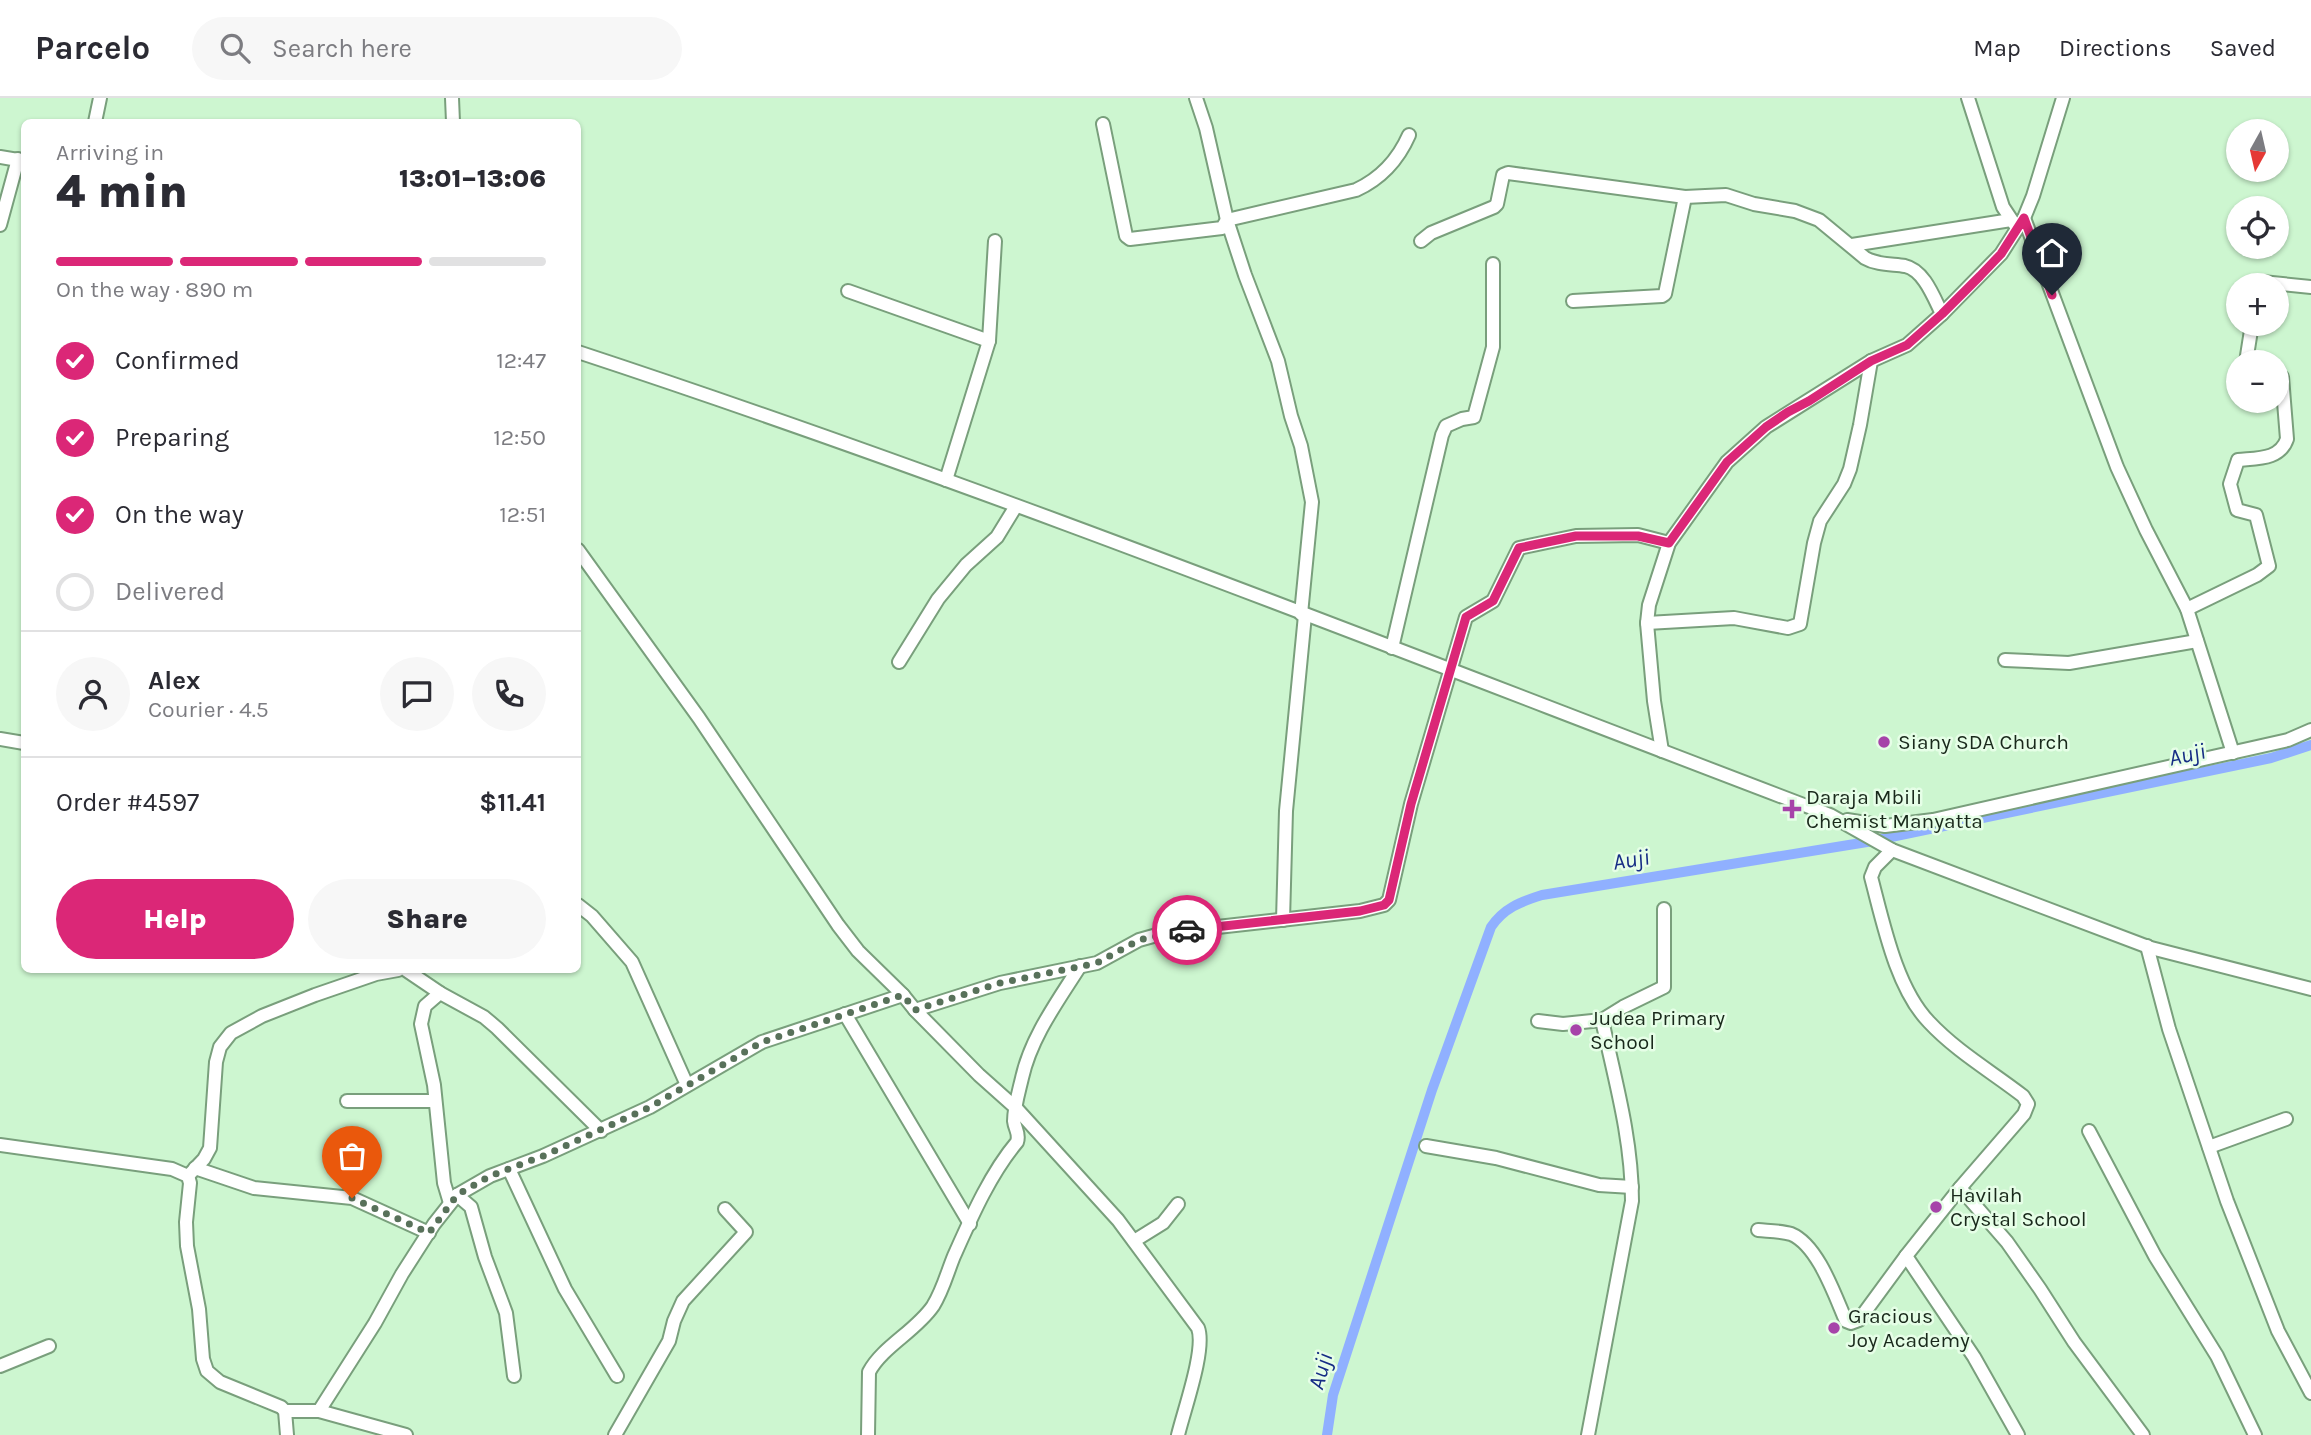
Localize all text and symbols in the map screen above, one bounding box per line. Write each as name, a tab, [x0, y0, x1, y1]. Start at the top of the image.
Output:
search box	[192, 17, 682, 80]
text: Parcelo	[35, 29, 150, 67]
icon: search	[216, 29, 254, 67]
text: Search here	[272, 33, 412, 64]
text: Map	[1973, 34, 2021, 62]
text: Directions	[2059, 34, 2172, 62]
text: Saved	[2210, 34, 2276, 62]
north arrow	[2226, 119, 2289, 182]
map controls	[2226, 119, 2289, 413]
text: Arriving in	[56, 139, 164, 166]
text: 13:01–13:06	[399, 163, 546, 194]
text: 4 min	[56, 165, 188, 219]
button: locate	[2226, 196, 2289, 259]
pin	[2022, 223, 2082, 295]
icon: home	[2033, 234, 2071, 272]
button: +	[2226, 273, 2289, 336]
text: On the way · 890 m	[56, 276, 253, 303]
icon: check	[56, 342, 94, 380]
text: Confirmed	[115, 345, 240, 376]
text: 12:47	[496, 347, 546, 374]
button: −	[2226, 350, 2289, 413]
icon: check	[56, 419, 94, 457]
text: Preparing	[115, 422, 229, 453]
text: 12:50	[493, 424, 546, 451]
icon: check	[56, 496, 94, 534]
text: On the way	[115, 499, 244, 530]
text: 12:51	[499, 501, 546, 528]
text: Delivered	[115, 576, 225, 607]
button: person	[56, 657, 130, 731]
button: chat	[380, 657, 454, 731]
button: phone	[472, 657, 546, 731]
text: Alex	[148, 665, 200, 696]
text: Courier · 4.5	[148, 696, 269, 723]
place label: Siany SDA Church	[1898, 730, 2069, 754]
marker: Siany SDA Church	[1876, 734, 1892, 750]
water label: Auji	[2166, 737, 2208, 772]
place label: Daraja Mbili Chemist Manyatta	[1806, 785, 1983, 833]
text: Order #4597	[56, 787, 199, 818]
text: $11.41	[479, 787, 546, 818]
marker: Daraja Mbili Chemist Manyatta	[1784, 801, 1800, 817]
water label: Auji	[1611, 843, 1652, 876]
button: Help	[56, 879, 294, 959]
button: Share	[308, 879, 546, 959]
courier	[1152, 895, 1222, 965]
icon: car	[1168, 911, 1206, 949]
place label: Judea Primary School	[1590, 1006, 1725, 1054]
marker: Judea Primary School	[1568, 1022, 1584, 1038]
pin	[322, 1126, 382, 1198]
icon: bag	[333, 1137, 371, 1175]
place label: Havilah Crystal School	[1950, 1183, 2087, 1231]
marker: Havilah Crystal School	[1928, 1199, 1944, 1215]
place label: Gracious Joy Academy	[1848, 1304, 1970, 1352]
marker: Gracious Joy Academy	[1826, 1320, 1842, 1336]
water label: Auji	[1302, 1350, 1339, 1393]

